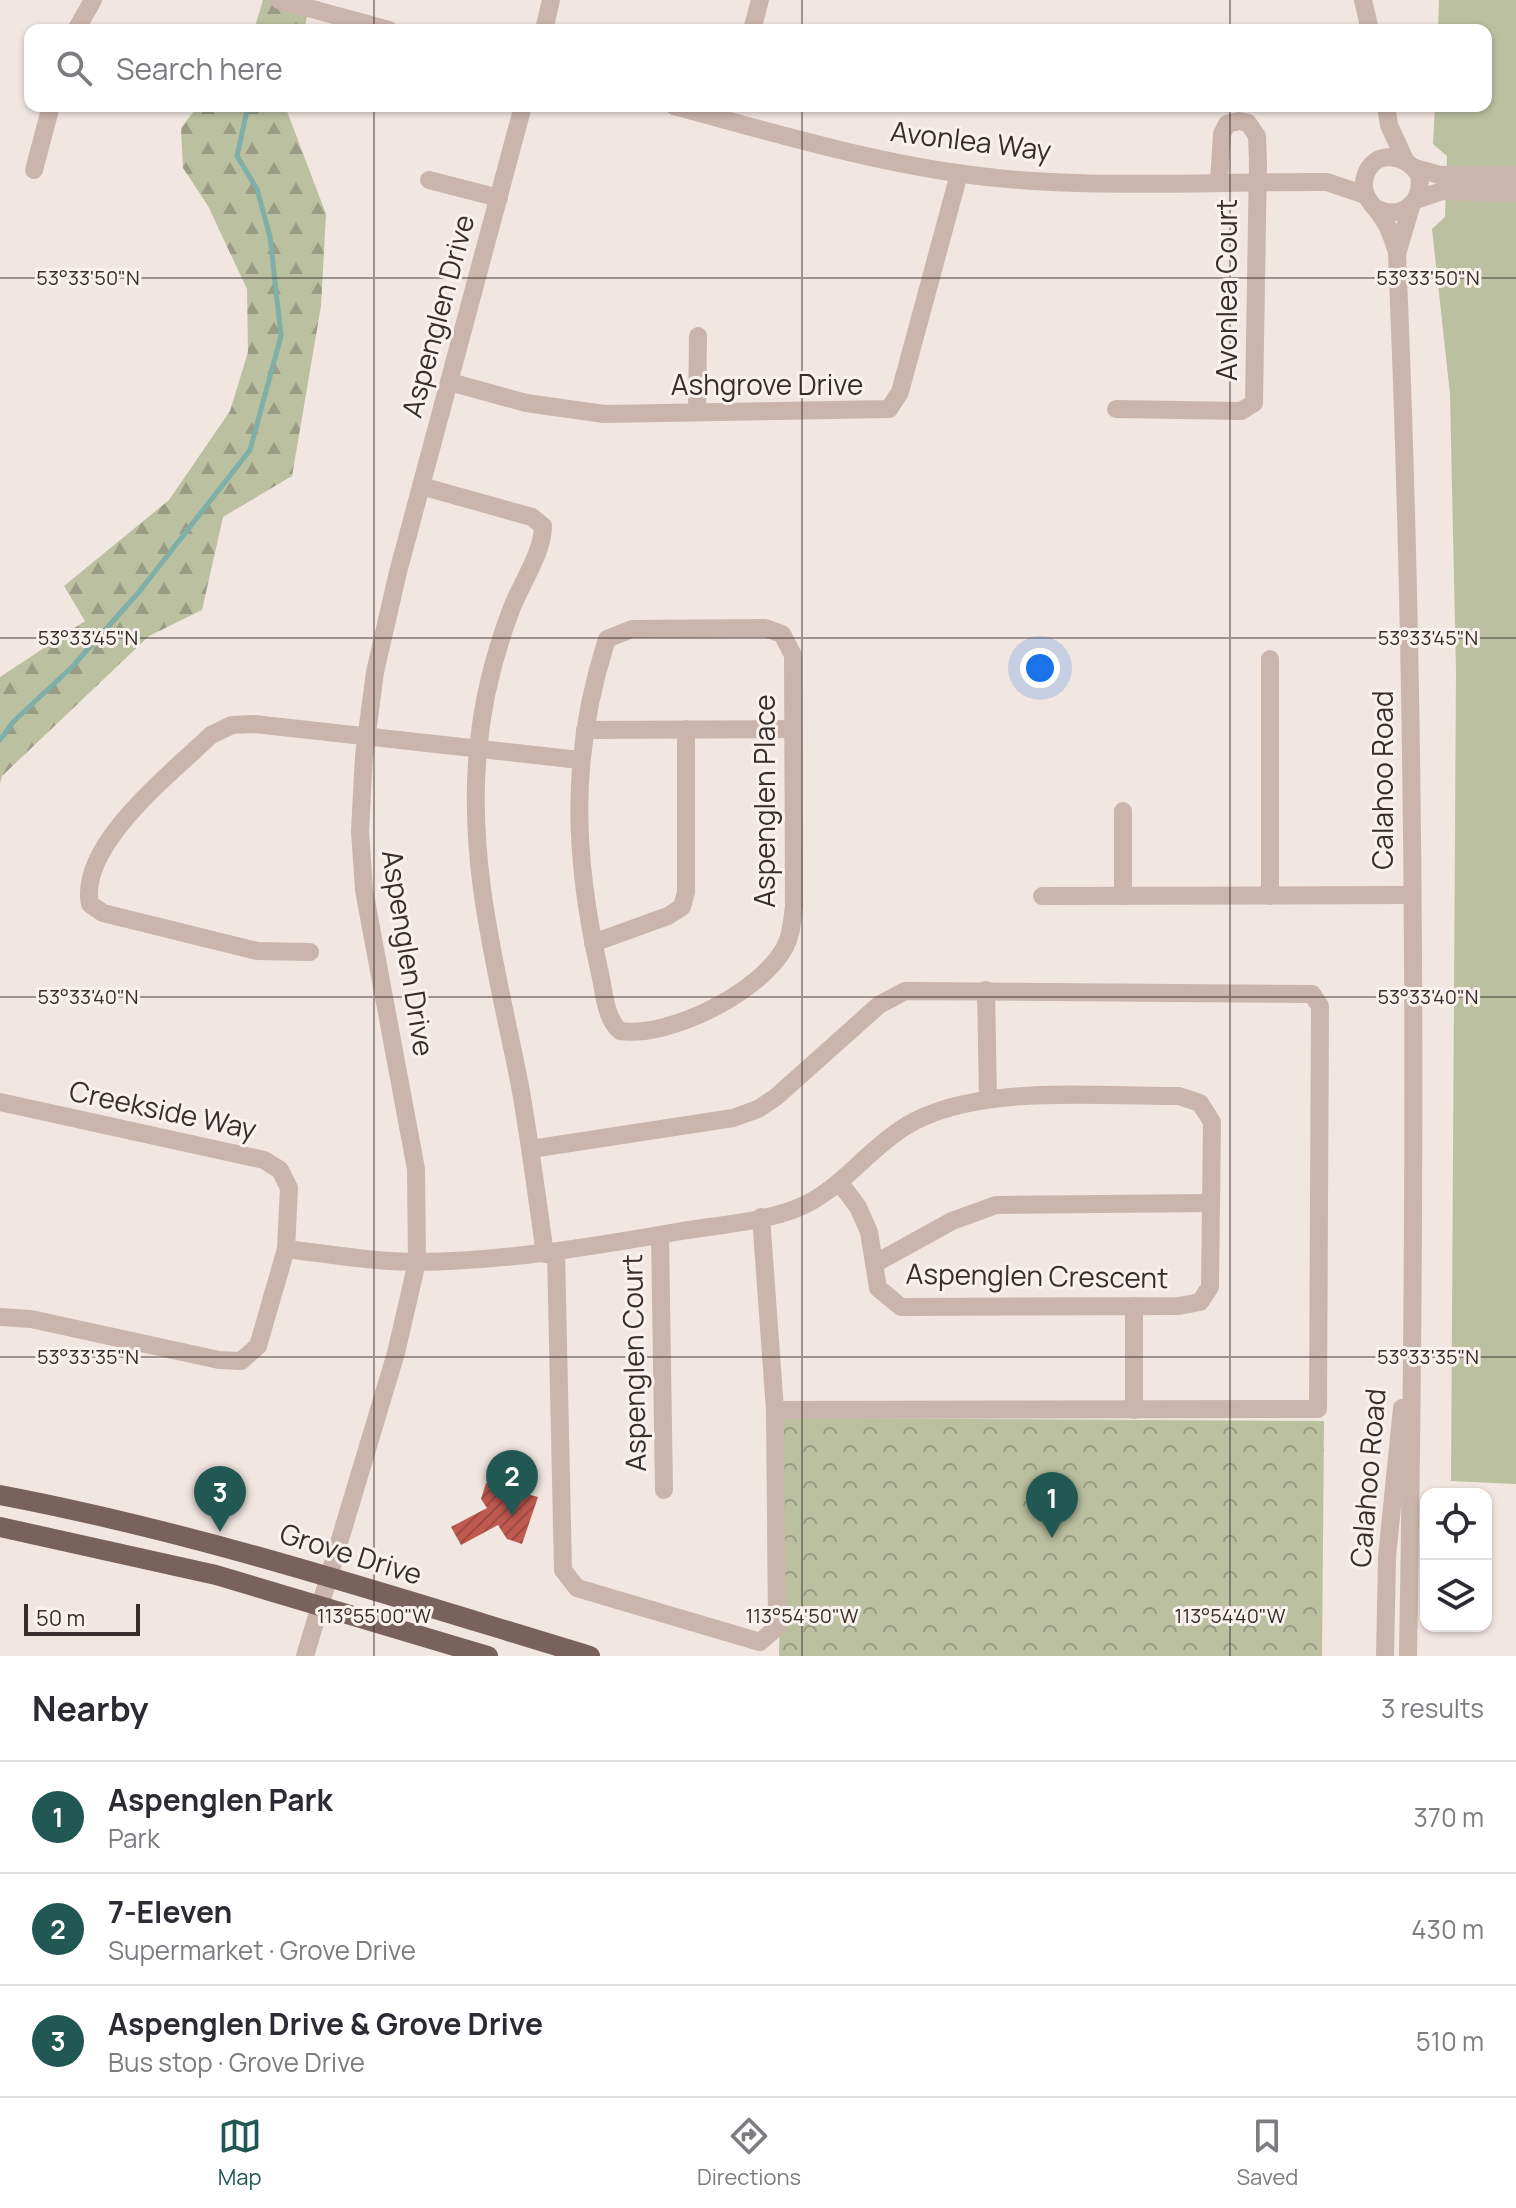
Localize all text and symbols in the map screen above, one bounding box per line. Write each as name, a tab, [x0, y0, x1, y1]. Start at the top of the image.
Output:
search box	[24, 24, 1492, 112]
icon: search	[52, 46, 96, 90]
text: Search here	[116, 48, 283, 89]
street label: Avonlea Way	[889, 111, 1054, 169]
street label: Avonlea Court	[1207, 199, 1245, 381]
street label: Aspenglen Drive	[392, 210, 482, 421]
text: 53°33'50"N	[36, 264, 140, 291]
text: 53°33'50"N	[1376, 264, 1480, 291]
street label: Ashgrove Drive	[671, 365, 863, 403]
text: 53°33'45"N	[38, 624, 138, 651]
text: 53°33'45"N	[1378, 624, 1478, 651]
your location	[1020, 648, 1060, 688]
street label: Calahoo Road	[1363, 690, 1401, 870]
street label: Aspenglen Place	[745, 694, 783, 908]
street label: Aspenglen Drive	[374, 847, 444, 1059]
text: 53°33'40"N	[37, 983, 139, 1010]
text: 53°33'40"N	[1377, 983, 1479, 1010]
street label: Creekside Way	[66, 1071, 260, 1147]
street label: Aspenglen Court	[612, 1254, 654, 1472]
street label: Aspenglen Crescent	[905, 1254, 1169, 1296]
text: 53°33'35"N	[37, 1343, 139, 1370]
text: 53°33'35"N	[1377, 1343, 1479, 1370]
street label: Calahoo Road	[1340, 1387, 1394, 1569]
pin: 2	[486, 1450, 538, 1516]
pin: 3	[194, 1466, 246, 1532]
pin: 1	[1026, 1472, 1078, 1538]
map controls	[1420, 1488, 1492, 1632]
button: locate	[1420, 1488, 1492, 1560]
street label: Grove Drive	[276, 1513, 427, 1593]
button: layers	[1420, 1560, 1492, 1632]
scale bar	[24, 1600, 140, 1636]
text: 113°55'00"W	[317, 1602, 431, 1629]
text: 113°54'50"W	[746, 1602, 859, 1629]
text: 113°54'40"W	[1175, 1602, 1286, 1629]
text: 50 m	[36, 1603, 85, 1633]
text: Nearby	[32, 1685, 148, 1731]
text: 3 results	[1381, 1690, 1484, 1726]
text: Aspenglen Park	[108, 1779, 333, 1820]
text: 1	[52, 1799, 64, 1835]
text: 370 m	[1413, 1799, 1484, 1835]
text: Park	[108, 1820, 160, 1856]
text: 7-Eleven	[108, 1891, 232, 1932]
text: 2	[50, 1911, 66, 1947]
text: 430 m	[1411, 1911, 1484, 1947]
text: Supermarket · Grove Drive	[108, 1932, 416, 1968]
text: Aspenglen Drive & Grove Drive	[108, 2003, 543, 2044]
text: 3	[50, 2023, 66, 2059]
text: 510 m	[1416, 2023, 1484, 2059]
text: Bus stop · Grove Drive	[108, 2044, 365, 2080]
tab: Map	[218, 2114, 262, 2192]
tab: Directions	[697, 2114, 801, 2192]
tab: Saved	[1236, 2114, 1298, 2192]

